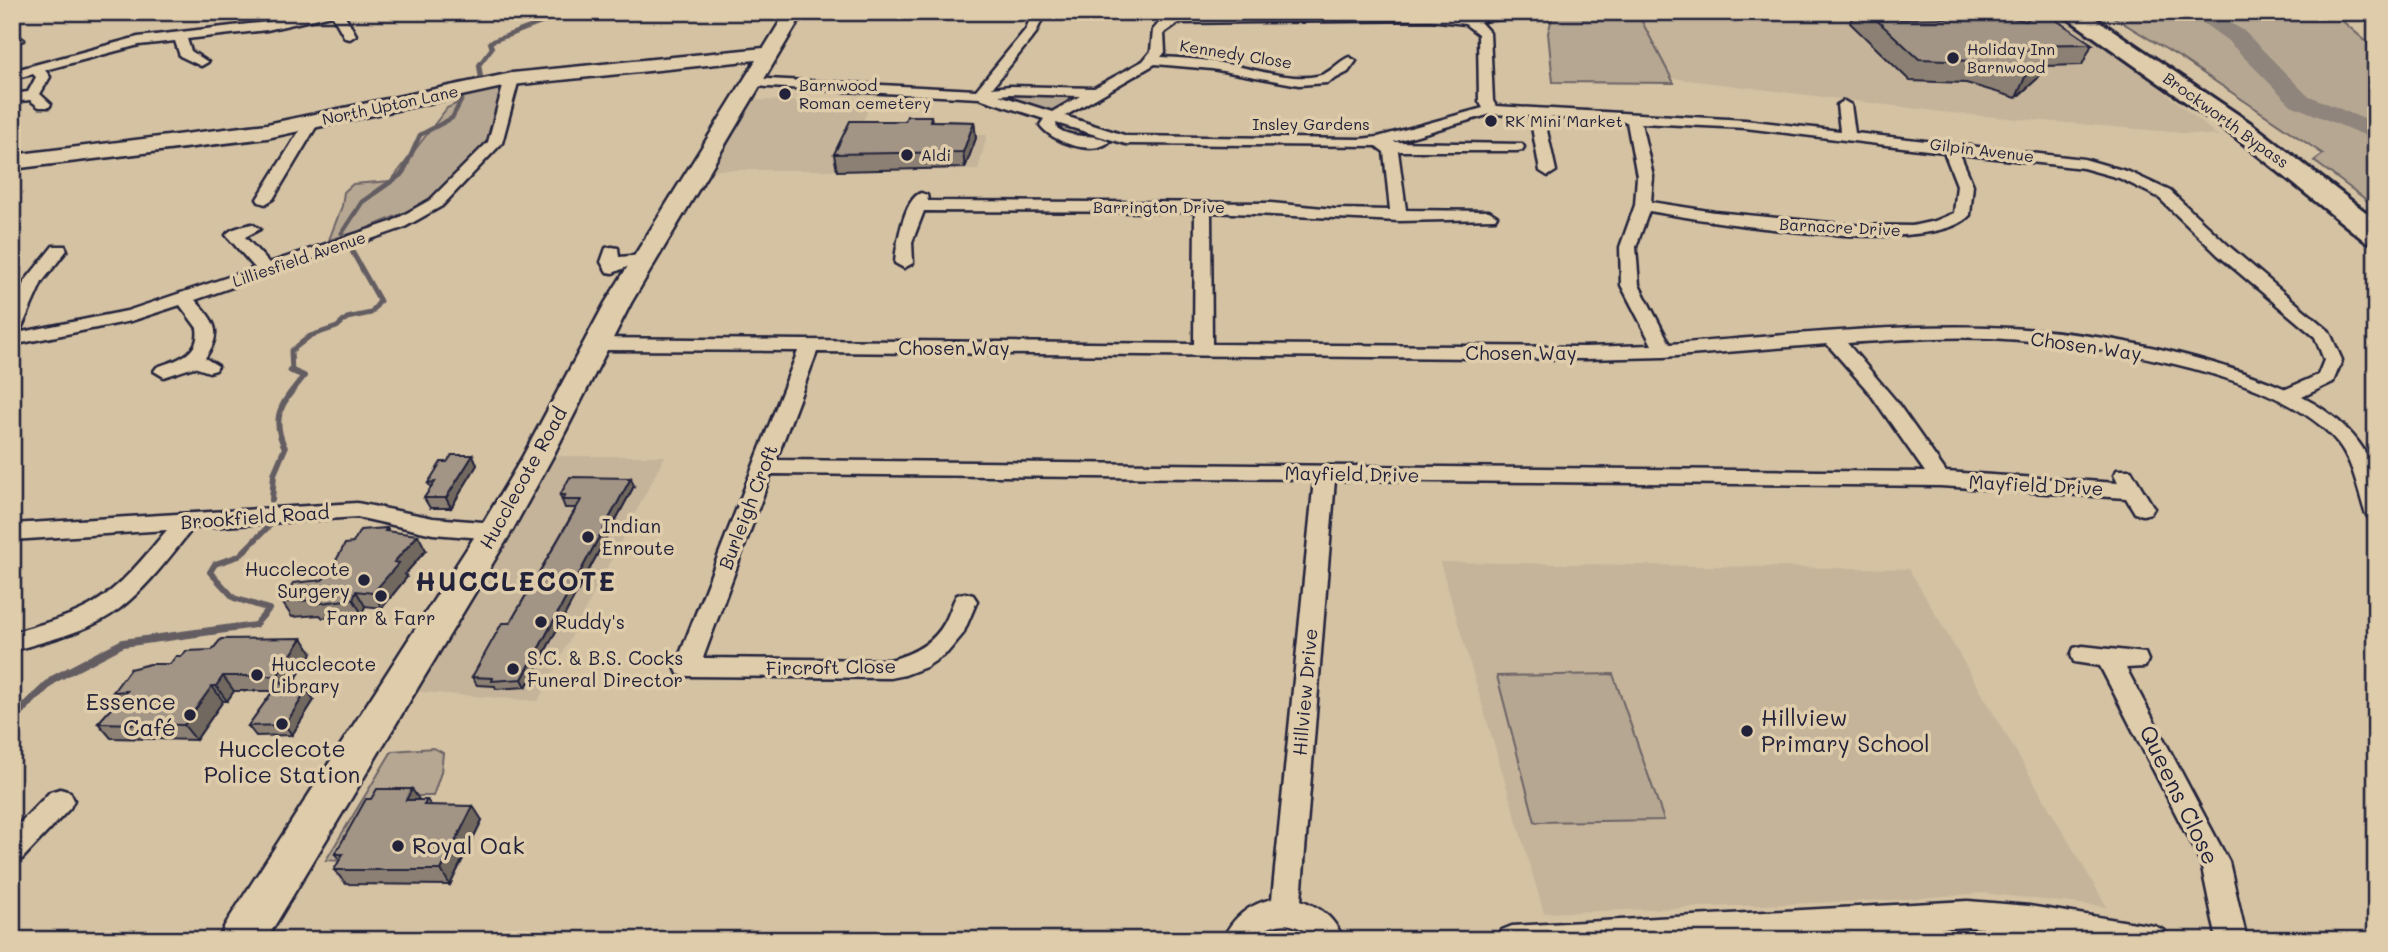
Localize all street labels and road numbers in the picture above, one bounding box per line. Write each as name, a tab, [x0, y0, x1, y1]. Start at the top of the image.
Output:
street label: Kennedy Close	[1178, 34, 1294, 73]
street label: Brockworth Bypass	[2159, 67, 2293, 172]
street label: North Upton Lane	[320, 80, 460, 129]
street label: Insley Gardens	[1252, 113, 1370, 134]
street label: Gilpin Avenue	[1929, 133, 2035, 166]
street label: Barrington Drive	[1093, 196, 1225, 217]
street label: Barnacre Drive	[1779, 213, 1901, 240]
street label: Lilliesfield Avenue	[229, 226, 368, 291]
street label: Chosen Way	[2029, 325, 2143, 366]
street label: Chosen Way	[898, 335, 1010, 360]
street label: Chosen Way	[1465, 340, 1577, 365]
street label: Hucclecote Road	[473, 402, 572, 553]
street label: Burleigh Croft	[712, 441, 783, 573]
street label: Mayfield Drive	[1284, 460, 1420, 487]
street label: Mayfield Drive	[1968, 468, 2104, 501]
street label: Brookfield Road	[180, 499, 330, 534]
street label: Hillview Drive	[1286, 627, 1323, 757]
street label: Fircroft Close	[766, 653, 896, 680]
street label: Queens Close	[2133, 720, 2227, 869]

